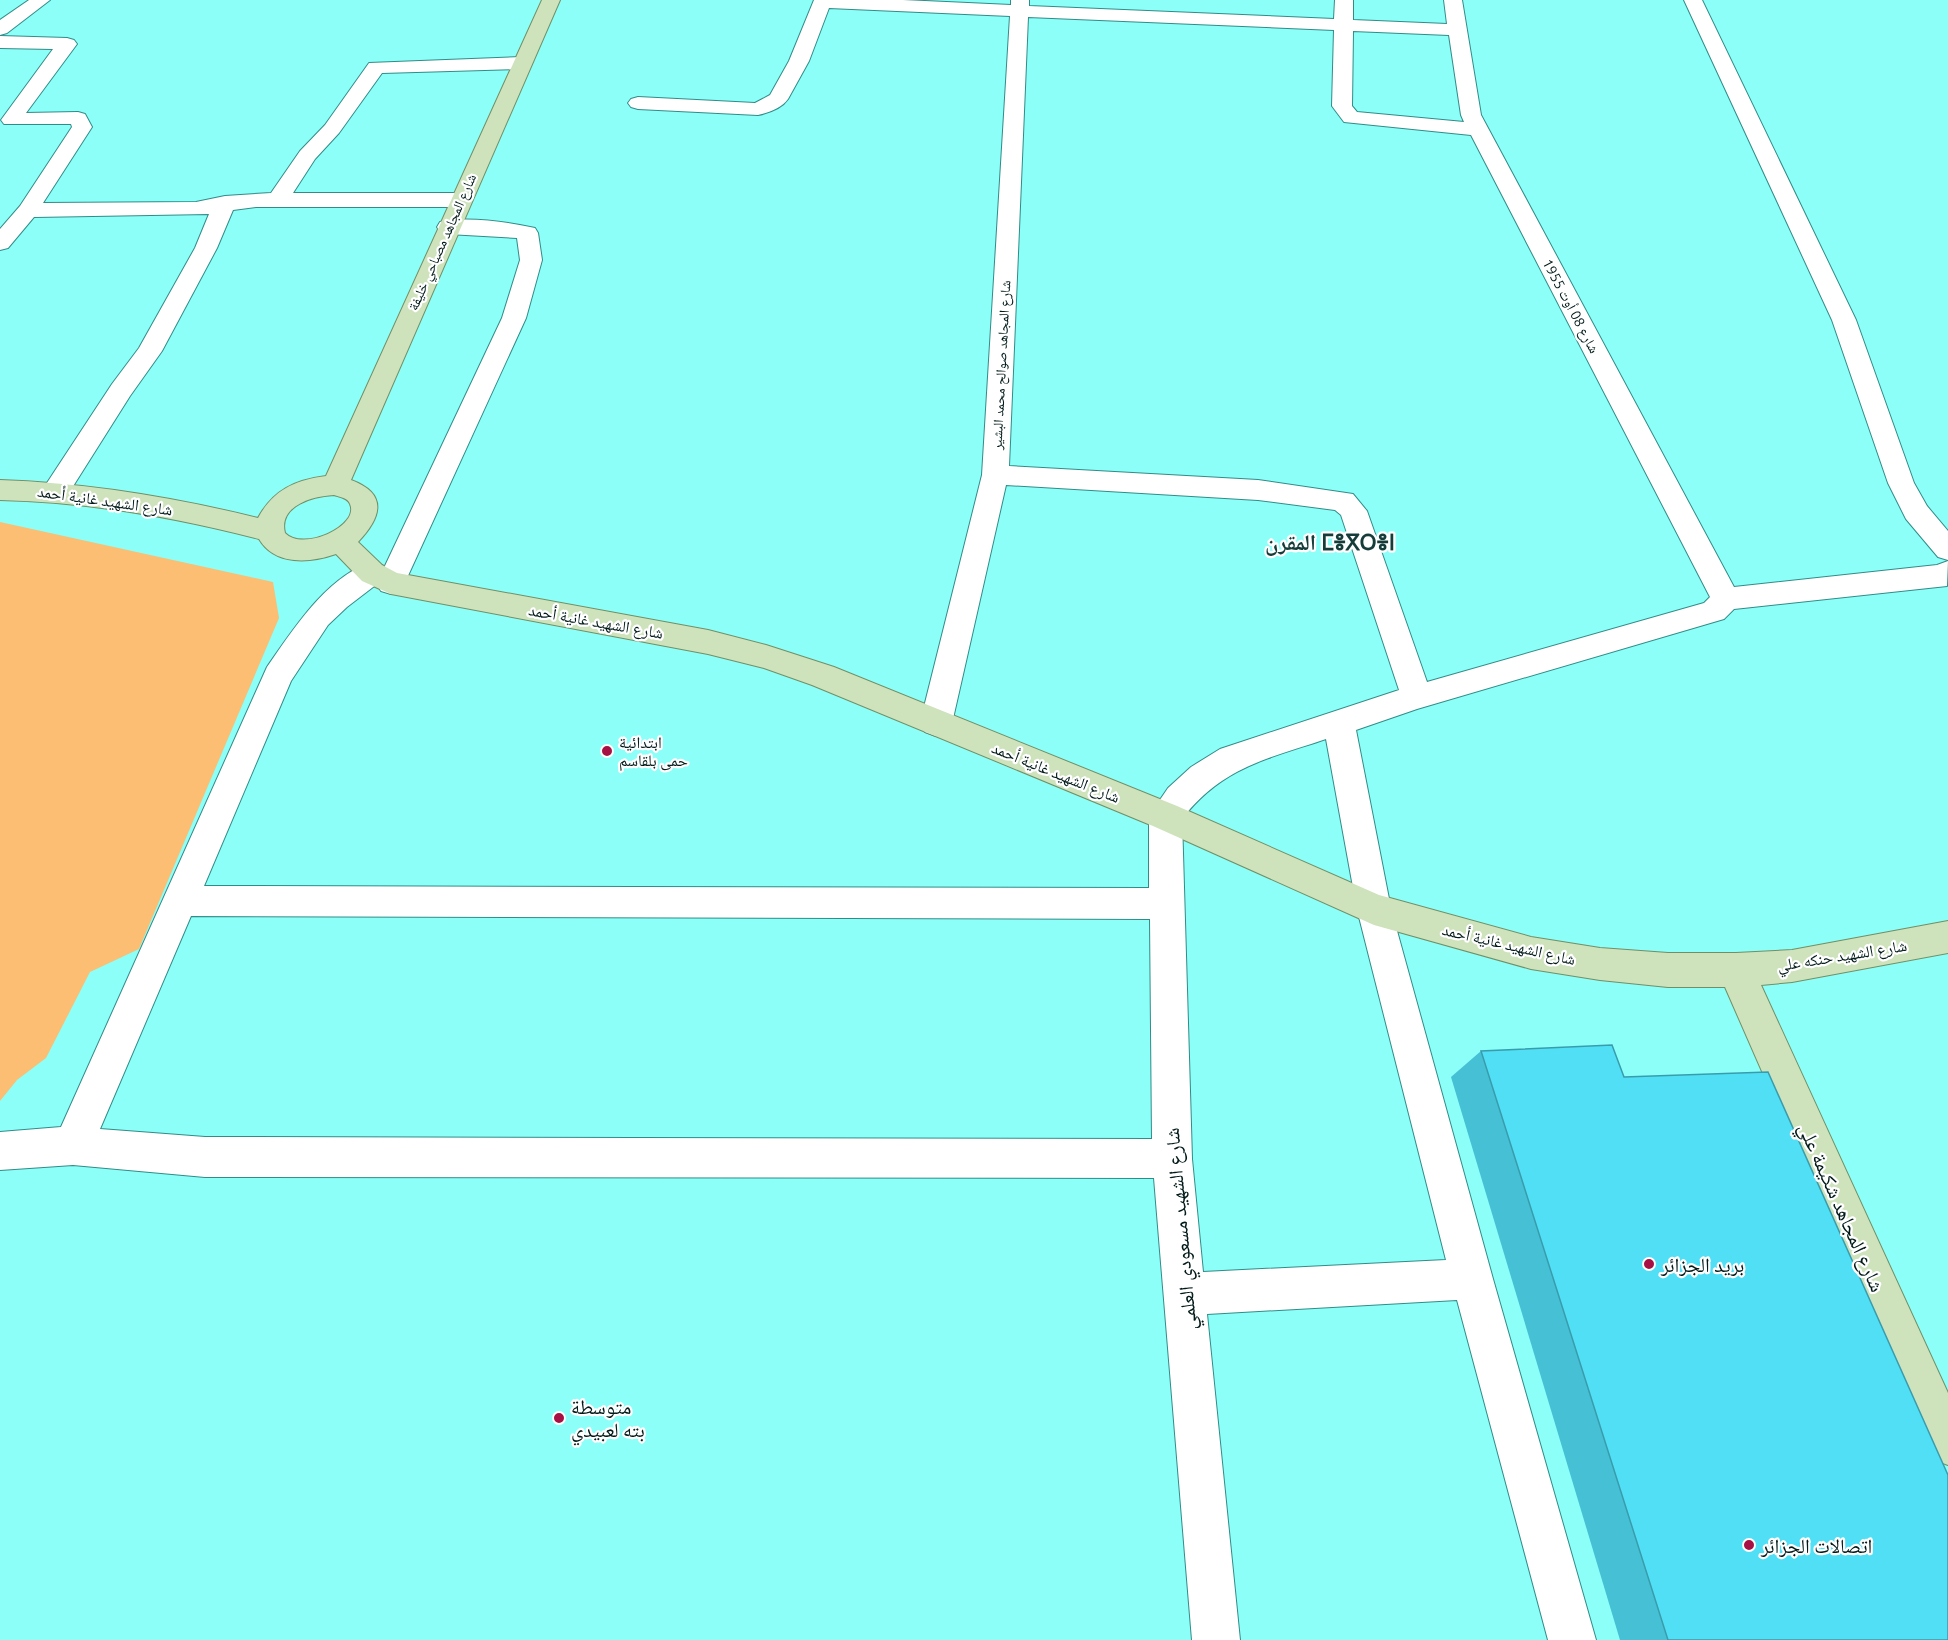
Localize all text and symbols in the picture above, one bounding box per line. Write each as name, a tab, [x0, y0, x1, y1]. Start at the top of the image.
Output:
street label: شارع المجاهد مصباحي خليفة	[405, 171, 483, 314]
street label: شارع 08 أوت 1955	[1538, 256, 1603, 357]
street label: شارع المجاهد صوالح محمد البشير	[989, 280, 1015, 451]
street label: شارع الشهيد غانية أحمد	[36, 482, 174, 520]
district label: المقرن ⵎⴻⴳⵔⴻⵏ	[1265, 529, 1395, 556]
street label: شارع الشهيد غانية أحمد	[527, 600, 665, 644]
place label: ابتدائية حمى بلقاسم	[619, 733, 688, 771]
street label: شارع الشهيد غانية أحمد	[989, 738, 1123, 808]
marker: ابتدائية حمى بلقاسم	[600, 744, 614, 758]
street label: شارع الشهيد غانية أحمد	[1440, 920, 1577, 970]
street label: شارع الشهيد حنكه علي	[1776, 936, 1909, 978]
street label: شارع المجاهد شكيمة علي	[1790, 1119, 1890, 1297]
street label: شارع الشهيد مسعودي العلمي	[1160, 1126, 1205, 1331]
place label: بريد الجزائر	[1660, 1253, 1744, 1276]
marker: بريد الجزائر	[1642, 1257, 1656, 1271]
place label: متوسطة بته لعبيدي	[571, 1395, 645, 1446]
marker: متوسطة بته لعبيدي	[552, 1411, 566, 1425]
place label: اتصالات الجزائر	[1760, 1534, 1872, 1557]
marker: اتصالات الجزائر	[1742, 1538, 1756, 1552]

